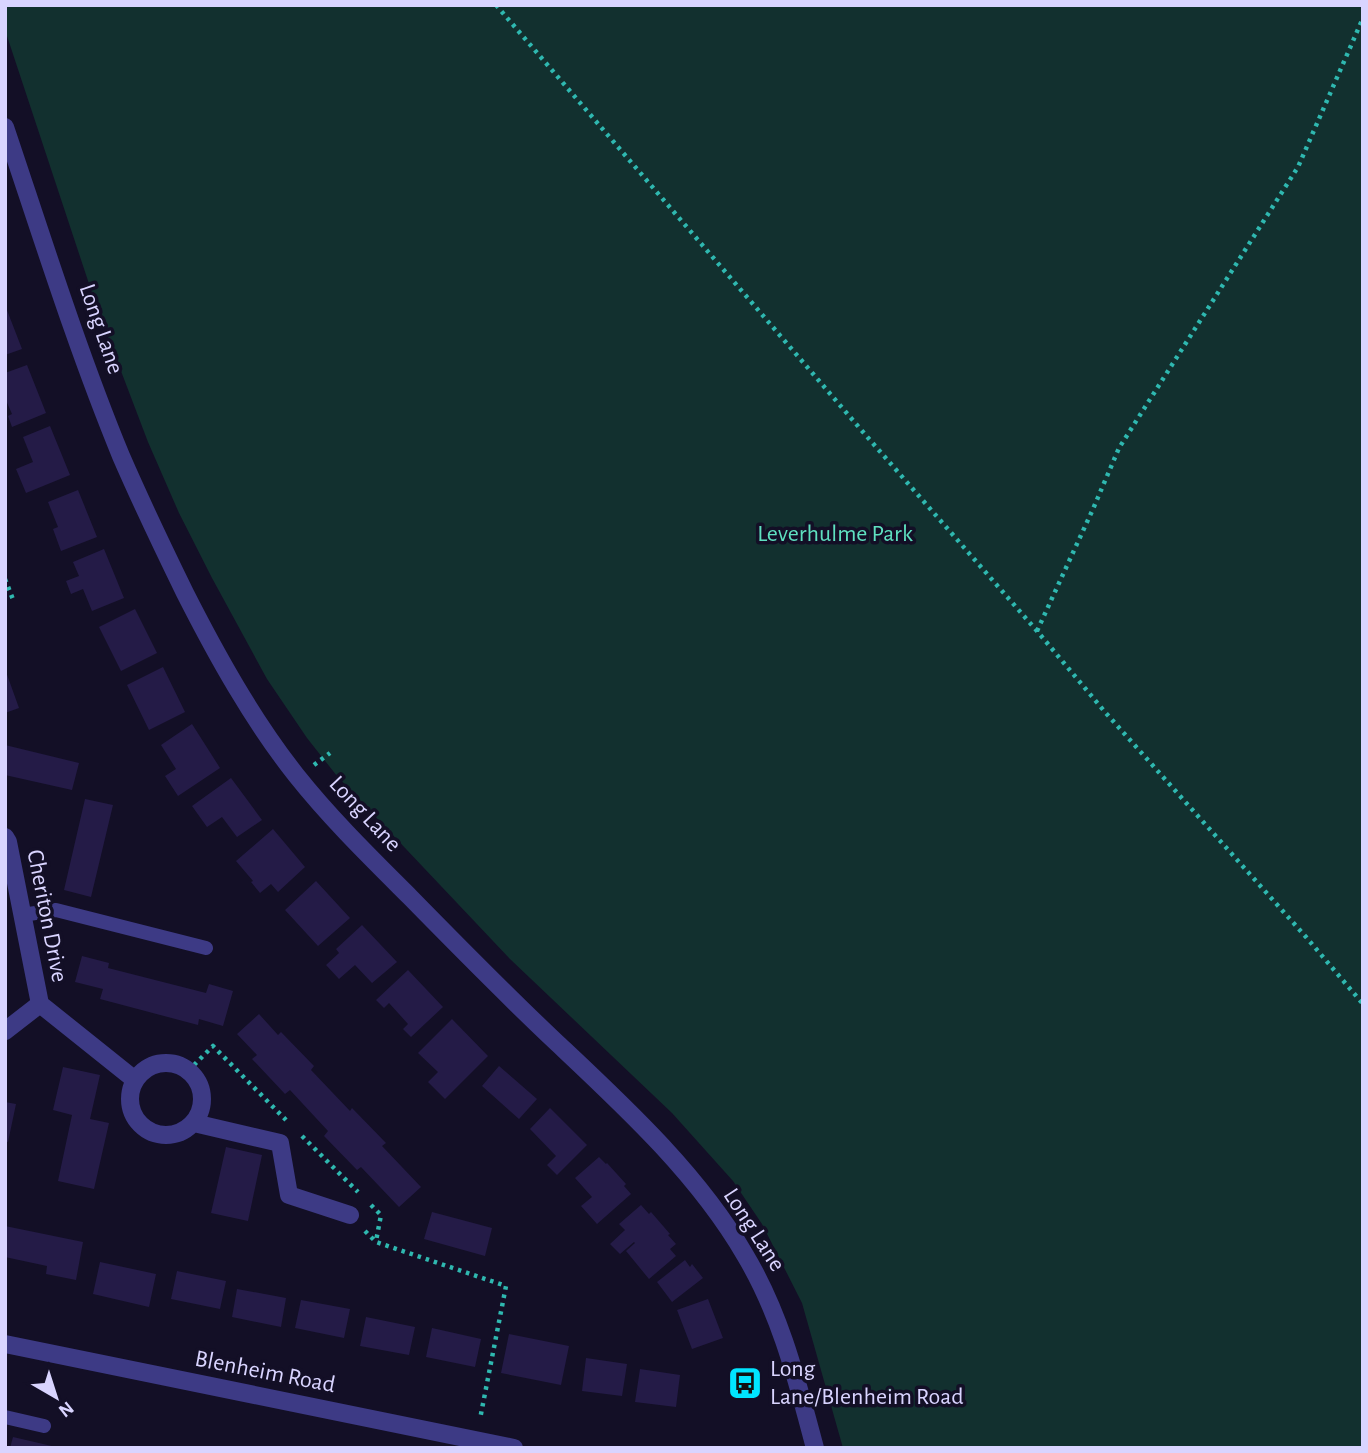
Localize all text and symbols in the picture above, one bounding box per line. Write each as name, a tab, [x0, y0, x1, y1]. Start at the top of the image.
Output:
street label: Long Lane	[74, 281, 128, 377]
park label: Leverhulme Park	[757, 522, 913, 546]
street label: Long Lane	[324, 772, 406, 856]
street label: Cheriton Drive	[22, 848, 72, 984]
street label: Long Lane	[718, 1184, 790, 1276]
street label: Blenheim Road	[193, 1347, 337, 1397]
place label: Long Lane/Blenheim Road	[770, 1357, 964, 1409]
north arrow	[21, 1362, 91, 1432]
bus stop icon: Long Lane/Blenheim Road	[726, 1364, 764, 1402]
text: N	[55, 1398, 77, 1421]

